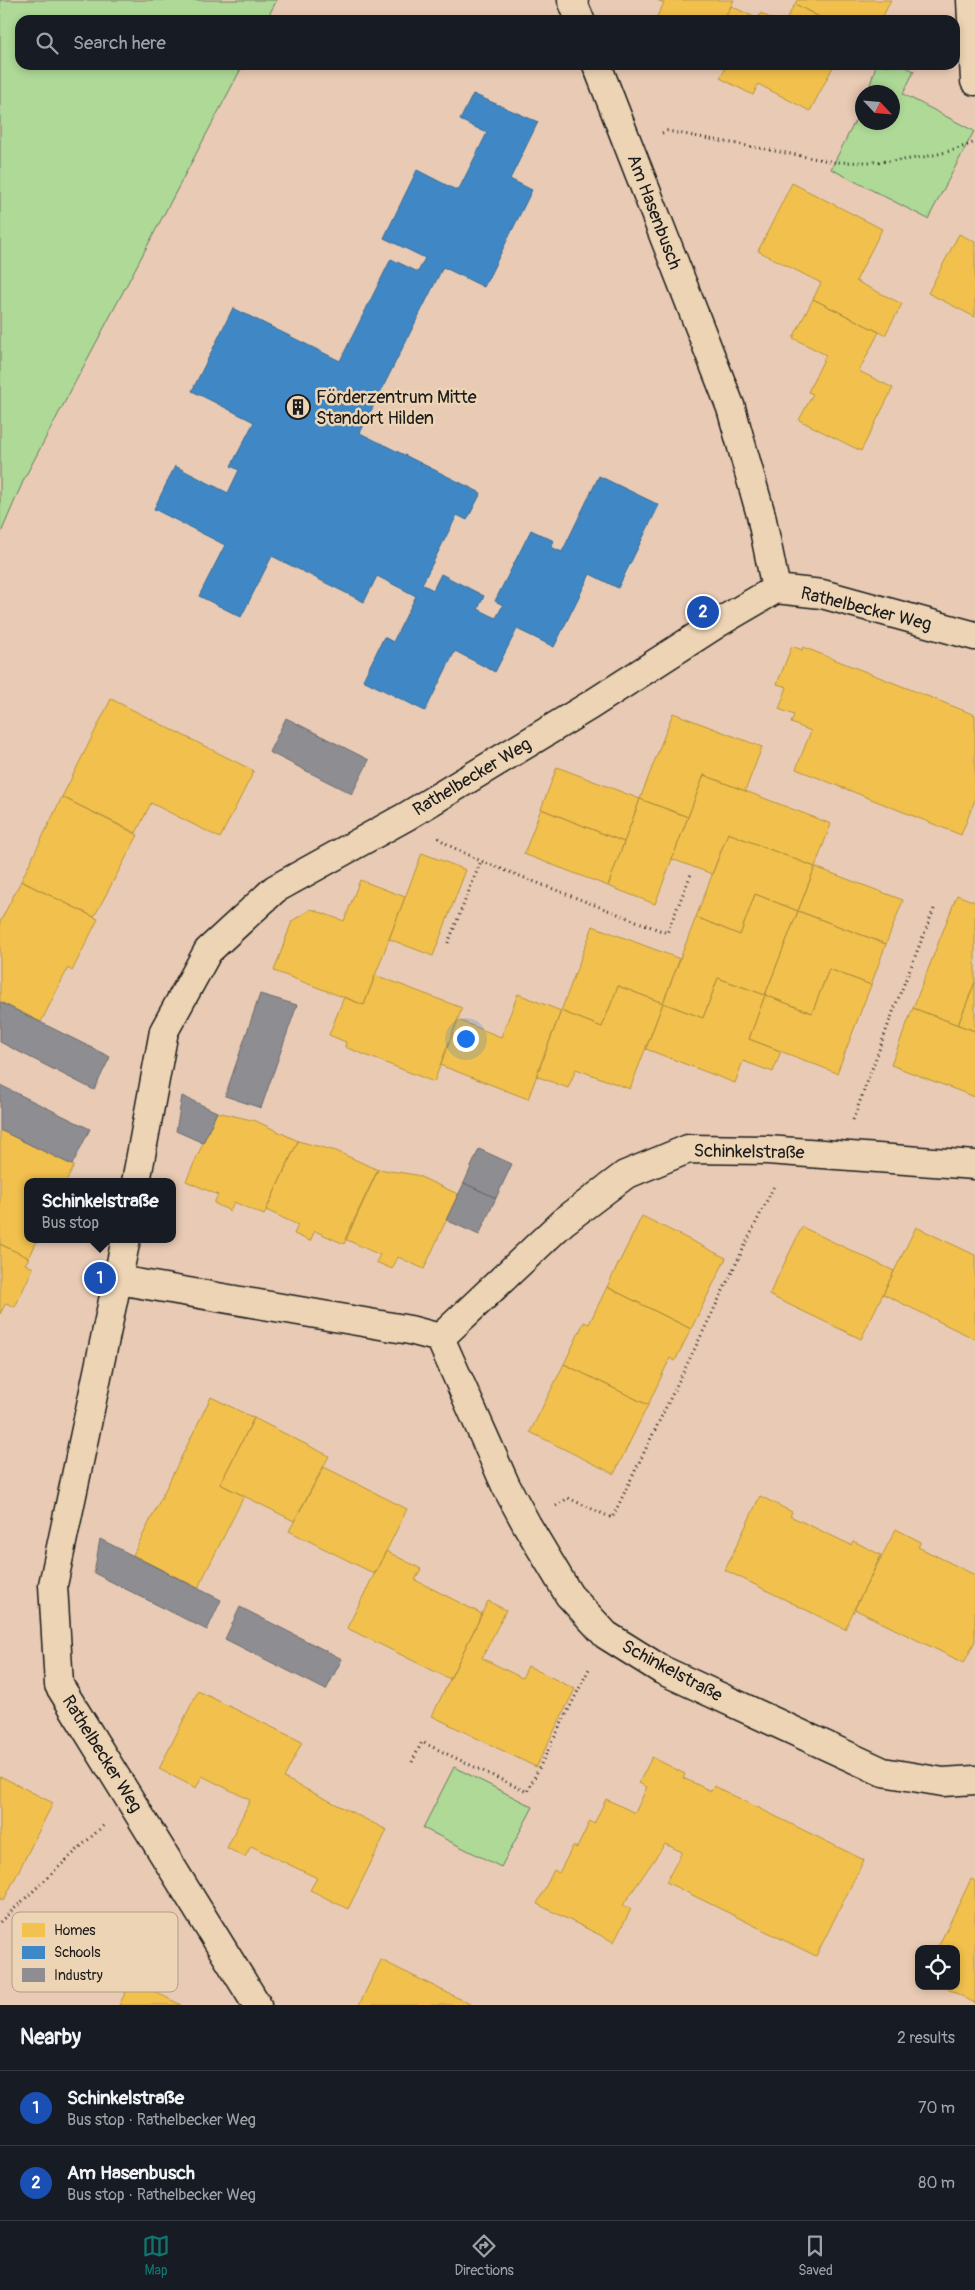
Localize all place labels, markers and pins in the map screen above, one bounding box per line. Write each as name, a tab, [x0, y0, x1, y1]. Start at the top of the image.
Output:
place label: Förderzentrum Mitte Standort Hilden	[316, 386, 477, 430]
building icon: Förderzentrum Mitte Standort Hilden	[285, 394, 311, 420]
pin: 2	[687, 593, 719, 631]
pin: 1	[84, 1259, 116, 1297]

